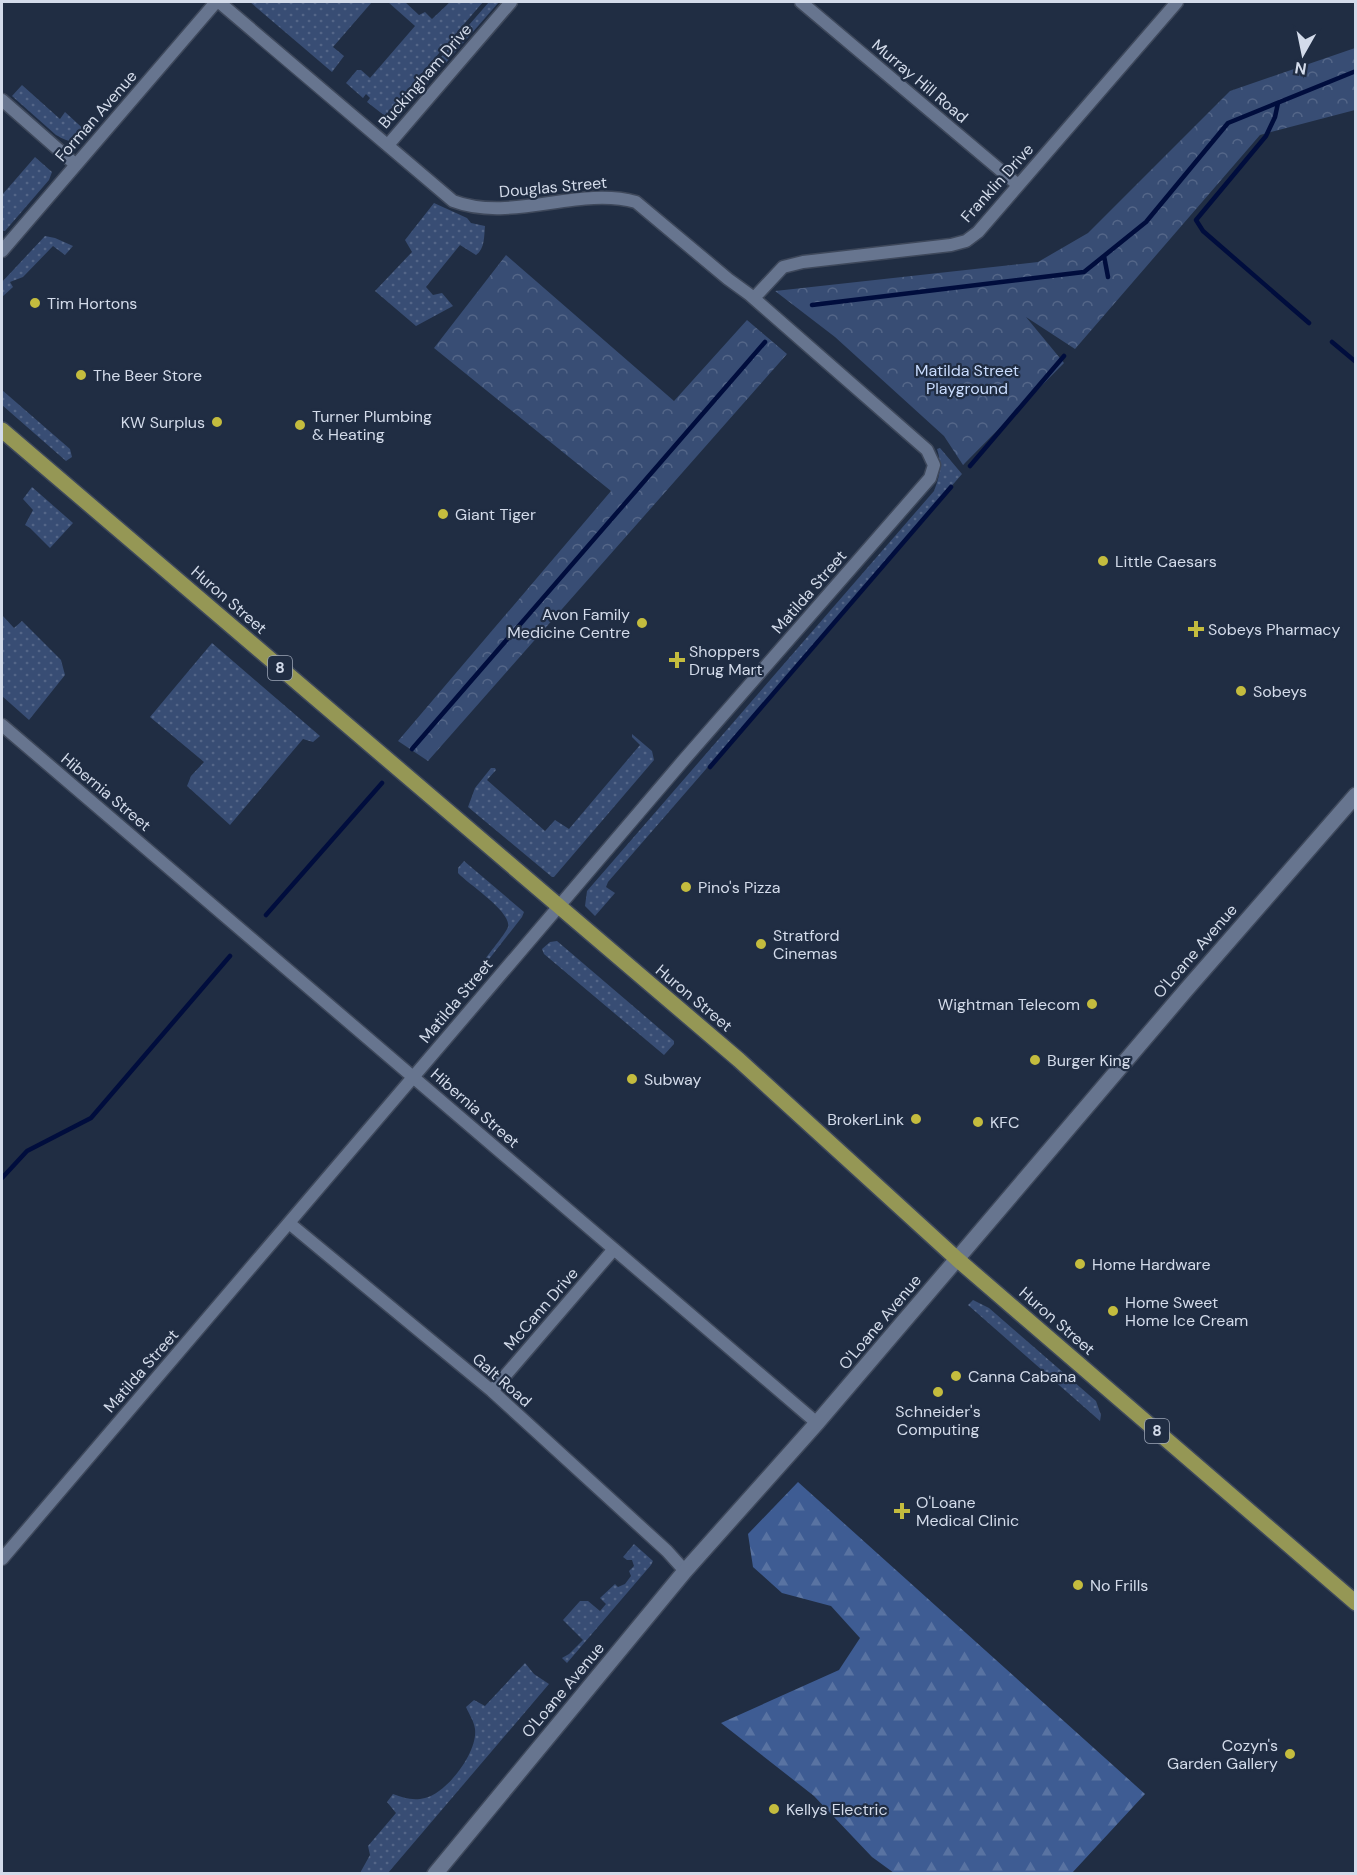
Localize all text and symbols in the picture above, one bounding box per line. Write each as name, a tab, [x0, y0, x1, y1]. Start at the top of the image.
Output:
street label: Buckingham Drive	[374, 19, 476, 133]
north arrow	[1273, 24, 1333, 84]
street label: Murray Hill Road	[867, 35, 973, 127]
text: N	[1293, 57, 1308, 80]
street label: Forman Avenue	[51, 66, 141, 166]
street label: Franklin Drive	[956, 139, 1038, 227]
street label: Douglas Street	[498, 172, 608, 202]
place label: Tim Hortons	[47, 293, 137, 314]
marker: Tim Hortons	[28, 296, 42, 310]
park label: Matilda Street Playground	[915, 360, 1019, 399]
place label: The Beer Store	[93, 365, 202, 386]
marker: The Beer Store	[74, 368, 88, 382]
place label: Turner Plumbing & Heating	[312, 406, 432, 445]
place label: KW Surplus	[121, 412, 205, 433]
marker: KW Surplus	[210, 415, 224, 429]
marker: Turner Plumbing & Heating	[293, 418, 307, 432]
place label: Giant Tiger	[455, 504, 536, 525]
marker: Giant Tiger	[436, 507, 450, 521]
street label: Matilda Street	[767, 546, 851, 638]
place label: Little Caesars	[1115, 551, 1217, 572]
marker: Little Caesars	[1096, 554, 1110, 568]
street label: Huron Street	[187, 561, 271, 639]
place label: Avon Family Medicine Centre	[507, 604, 630, 643]
marker: Avon Family Medicine Centre	[635, 616, 649, 630]
place label: Sobeys Pharmacy	[1208, 619, 1340, 640]
marker: Sobeys Pharmacy	[1189, 622, 1203, 636]
place label: Shoppers Drug Mart	[689, 641, 763, 680]
marker: Shoppers Drug Mart	[670, 653, 684, 667]
road number: 8	[268, 656, 292, 680]
place label: Sobeys	[1253, 681, 1307, 702]
marker: Sobeys	[1234, 684, 1248, 698]
street label: Hibernia Street	[57, 748, 155, 836]
place label: Pino's Pizza	[698, 877, 780, 898]
marker: Pino's Pizza	[679, 880, 693, 894]
street label: O'Loane Avenue	[1148, 900, 1242, 1002]
place label: Stratford Cinemas	[773, 925, 839, 964]
marker: Stratford Cinemas	[754, 937, 768, 951]
street label: Matilda Street	[415, 954, 497, 1048]
street label: Huron Street	[651, 960, 737, 1036]
place label: Wightman Telecom	[938, 994, 1080, 1015]
marker: Wightman Telecom	[1085, 997, 1099, 1011]
place label: Burger King	[1047, 1050, 1131, 1071]
marker: Burger King	[1028, 1053, 1042, 1067]
street label: Hibernia Street	[426, 1064, 524, 1152]
place label: Subway	[644, 1069, 702, 1090]
marker: Subway	[625, 1072, 639, 1086]
place label: BrokerLink	[827, 1109, 904, 1130]
marker: BrokerLink	[909, 1112, 923, 1126]
place label: KFC	[990, 1112, 1019, 1133]
marker: KFC	[971, 1115, 985, 1129]
place label: Home Hardware	[1092, 1254, 1211, 1275]
marker: Home Hardware	[1073, 1257, 1087, 1271]
street label: McCann Drive	[499, 1263, 583, 1355]
street label: O'Loane Avenue	[834, 1270, 926, 1374]
street label: Huron Street	[1015, 1282, 1099, 1360]
place label: Home Sweet Home Ice Cream	[1125, 1292, 1248, 1331]
marker: Home Sweet Home Ice Cream	[1106, 1304, 1120, 1318]
street label: Matilda Street	[99, 1325, 183, 1417]
street label: Galt Road	[468, 1348, 536, 1412]
place label: Canna Cabana	[968, 1366, 1076, 1387]
marker: Canna Cabana	[949, 1369, 963, 1383]
marker: Schneider's Computing	[931, 1385, 945, 1399]
place label: Schneider's Computing	[895, 1401, 981, 1440]
road number: 8	[1145, 1419, 1169, 1443]
place label: O'Loane Medical Clinic	[916, 1492, 1019, 1531]
marker: O'Loane Medical Clinic	[893, 1502, 911, 1520]
place label: No Frills	[1090, 1575, 1148, 1596]
marker: No Frills	[1071, 1578, 1085, 1592]
street label: O'Loane Avenue	[517, 1638, 609, 1742]
place label: Cozyn's Garden Gallery	[1167, 1735, 1278, 1774]
marker: Cozyn's Garden Gallery	[1283, 1747, 1297, 1761]
place label: Kellys Electric	[786, 1799, 888, 1820]
marker: Kellys Electric	[767, 1802, 781, 1816]

